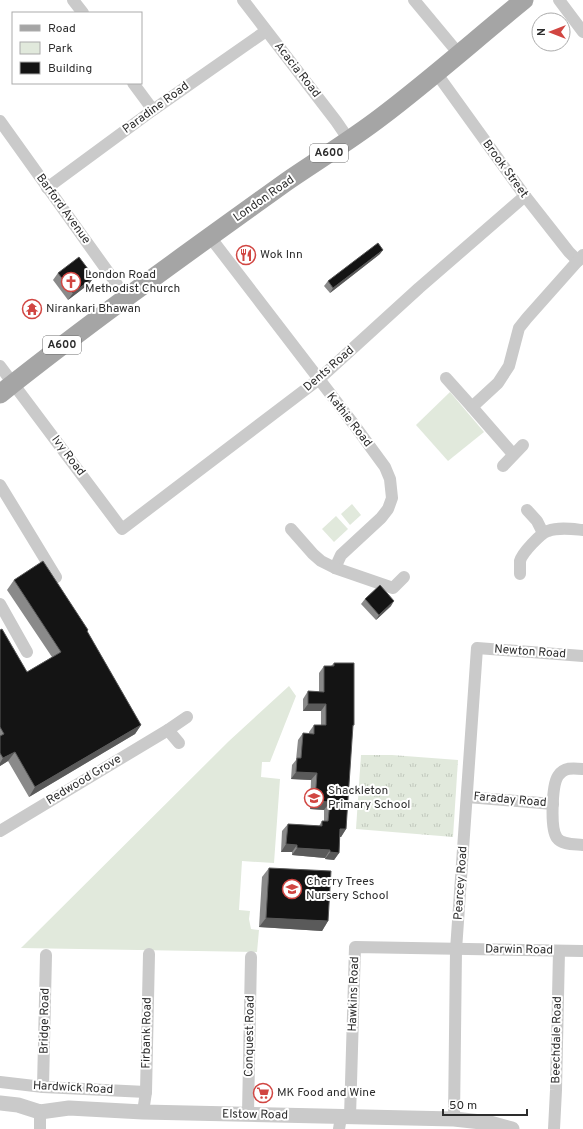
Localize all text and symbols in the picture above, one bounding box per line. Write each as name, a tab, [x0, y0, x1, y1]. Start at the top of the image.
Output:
legend	[12, 12, 142, 84]
north arrow	[531, 12, 571, 52]
text: Road	[48, 21, 76, 37]
text: N	[535, 28, 549, 36]
street label: Acacia Road	[270, 39, 324, 101]
text: Park	[48, 41, 73, 57]
text: Building	[48, 61, 92, 77]
street label: Paradine Road	[120, 78, 192, 138]
street label: Brook Street	[479, 137, 531, 201]
road number: A600	[310, 144, 348, 162]
street label: Barford Avenue	[32, 171, 94, 247]
street label: London Road	[230, 172, 298, 226]
restaurant icon: Wok Inn	[235, 244, 257, 266]
place label: Wok Inn	[260, 247, 303, 263]
place label: London Road Methodist Church	[85, 267, 180, 297]
church icon: London Road Methodist Church	[60, 271, 82, 293]
temple icon: Nirankari Bhawan	[21, 298, 43, 320]
place label: Nirankari Bhawan	[46, 301, 141, 317]
road number: A600	[43, 336, 81, 354]
street label: Dents Road	[300, 343, 358, 395]
street label: Kathie Road	[323, 389, 375, 451]
street label: Ivy Road	[48, 432, 88, 480]
street label: Newton Road	[494, 642, 566, 662]
street label: Redwood Grove	[44, 751, 124, 809]
place label: Shackleton Primary School	[328, 783, 411, 813]
school or university icon: Shackleton Primary School	[303, 787, 325, 809]
street label: Faraday Road	[473, 789, 547, 811]
street label: Pearcey Road	[450, 845, 472, 921]
place label: Cherry Trees Nursery School	[306, 874, 389, 904]
school or university icon: Cherry Trees Nursery School	[281, 878, 303, 900]
street label: Darwin Road	[485, 941, 553, 959]
street label: Hawkins Road	[345, 956, 363, 1032]
street label: Bridge Road	[36, 988, 54, 1054]
street label: Conquest Road	[241, 995, 259, 1077]
street label: Beechdale Road	[548, 996, 566, 1084]
street label: Firbank Road	[138, 997, 156, 1069]
street label: Hardwick Road	[33, 1078, 113, 1098]
supermarket icon: MK Food and Wine	[252, 1082, 274, 1104]
place label: MK Food and Wine	[277, 1085, 376, 1101]
scale bar	[443, 1091, 527, 1117]
text: 50 m	[449, 1098, 477, 1114]
street label: Elstow Road	[222, 1106, 288, 1124]

